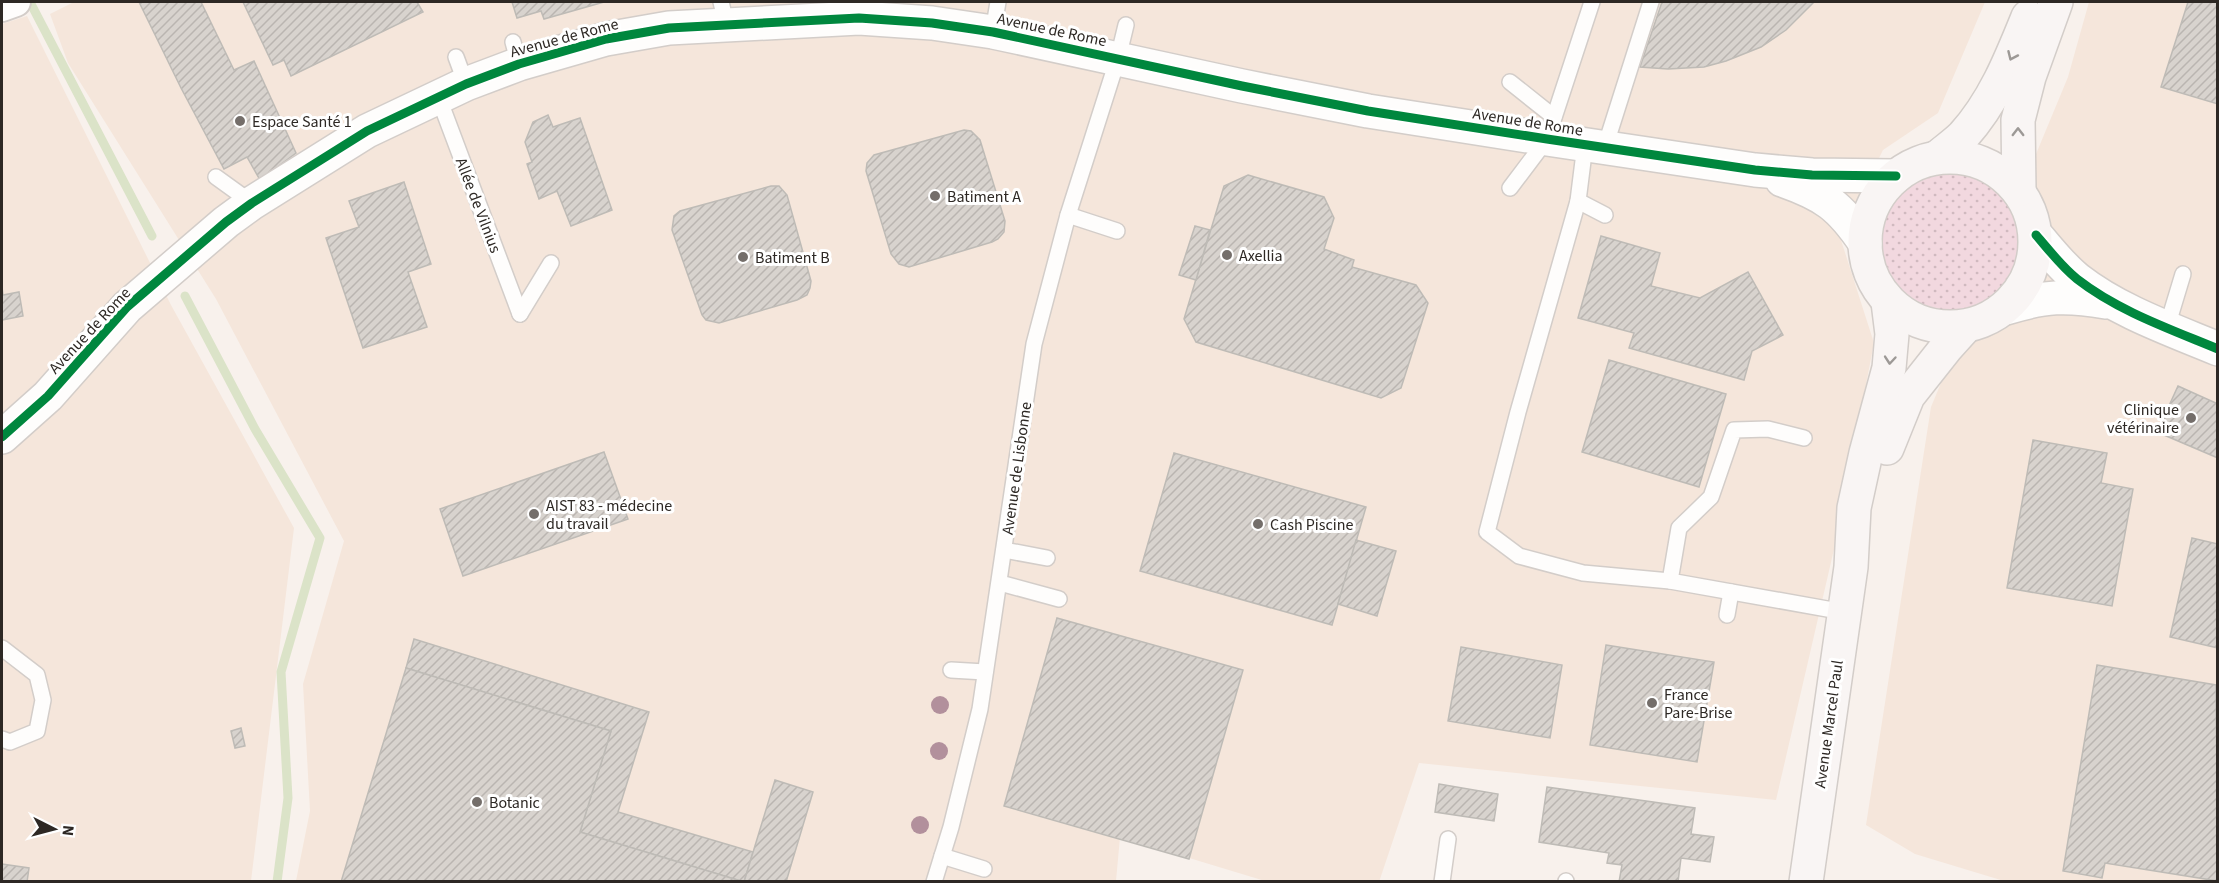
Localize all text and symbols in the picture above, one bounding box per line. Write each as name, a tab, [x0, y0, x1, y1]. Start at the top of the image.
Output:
street label: Avenue de Rome	[995, 8, 1109, 52]
street label: Avenue de Rome	[508, 13, 621, 63]
one-way arrow	[2007, 49, 2019, 60]
street label: Avenue de Rome	[1471, 102, 1585, 142]
place label: Espace Santé 1	[252, 111, 352, 133]
marker: Espace Santé 1	[233, 114, 247, 128]
one-way arrow	[2012, 127, 2024, 136]
street label: Allée de Vilnius	[450, 155, 506, 256]
place label: Batiment A	[947, 186, 1021, 208]
marker: Batiment A	[928, 189, 942, 203]
place label: Axellia	[1239, 245, 1283, 267]
place label: Batiment B	[755, 247, 830, 269]
marker: Axellia	[1220, 248, 1234, 262]
marker: Batiment B	[736, 250, 750, 264]
street label: Avenue de Rome	[44, 282, 136, 379]
one-way arrow	[1884, 356, 1897, 365]
place label: Clinique vétérinaire	[2107, 399, 2179, 439]
street label: Avenue de Lisbonne	[997, 400, 1037, 536]
marker: Clinique vétérinaire	[2184, 411, 2198, 425]
place label: AIST 83 - médecine du travail	[546, 495, 672, 535]
marker: AIST 83 - médecine du travail	[527, 507, 541, 521]
place label: Cash Piscine	[1270, 514, 1353, 536]
marker: Cash Piscine	[1251, 517, 1265, 531]
street label: Avenue Marcel Paul	[1809, 659, 1849, 790]
place label: France Pare-Brise	[1664, 684, 1733, 724]
marker: France Pare-Brise	[1645, 696, 1659, 710]
place label: Botanic	[489, 792, 540, 814]
marker: Botanic	[470, 795, 484, 809]
north arrow	[24, 799, 84, 859]
text: N	[56, 824, 79, 837]

